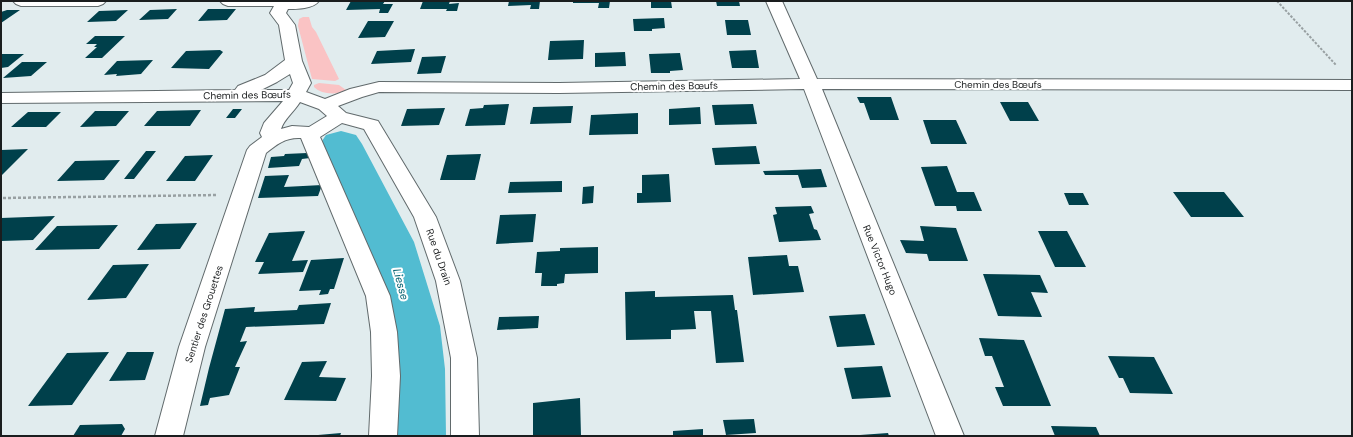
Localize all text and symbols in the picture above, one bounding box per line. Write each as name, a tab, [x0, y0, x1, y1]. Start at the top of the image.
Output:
street label: Chemin des Bœufs	[954, 78, 1042, 91]
street label: Chemin des Bœufs	[630, 79, 718, 93]
street label: Chemin des Bœufs	[203, 88, 291, 102]
street label: Rue Victor Hugo	[860, 223, 900, 297]
street label: Rue du Drain	[423, 227, 455, 287]
street label: Sentier des Grouettes	[182, 264, 226, 364]
water label: Liesse	[390, 267, 412, 301]

